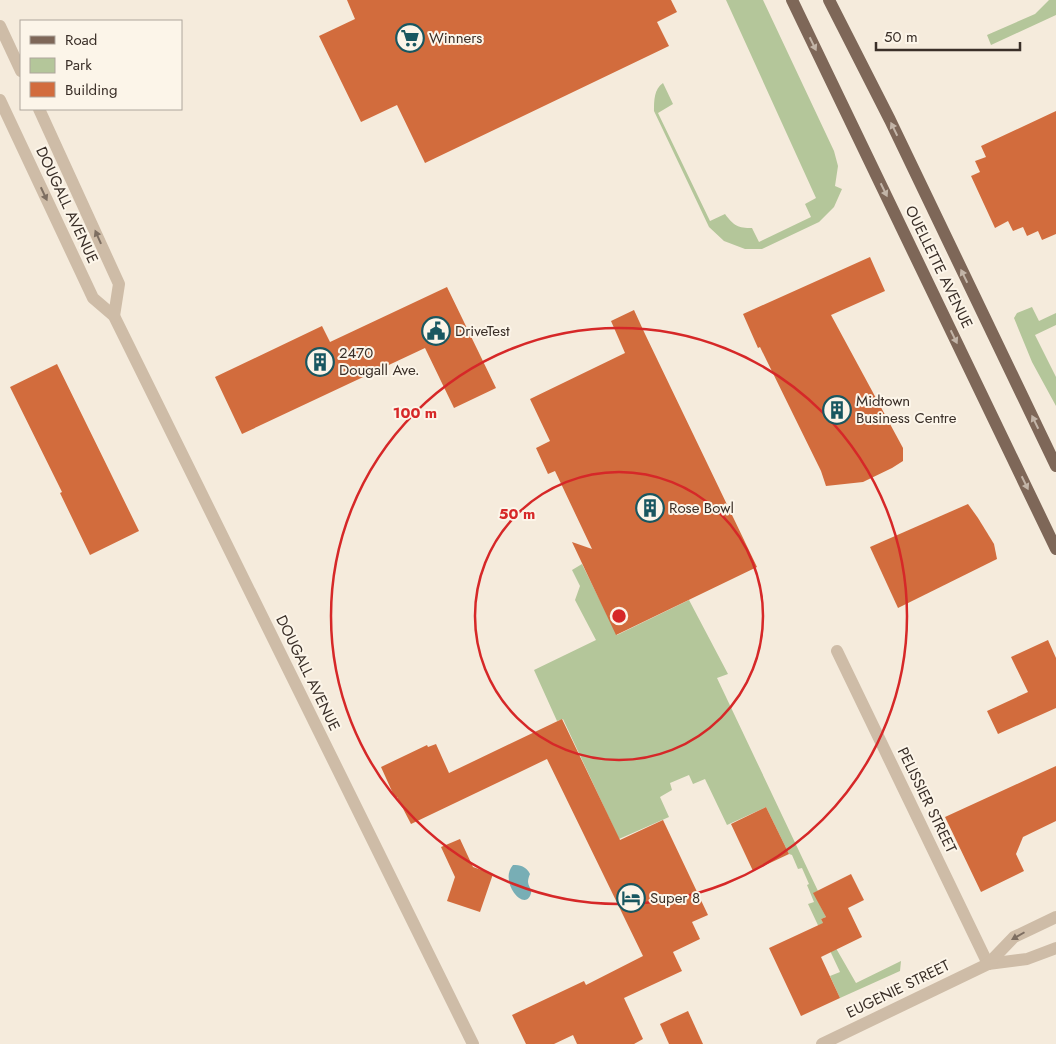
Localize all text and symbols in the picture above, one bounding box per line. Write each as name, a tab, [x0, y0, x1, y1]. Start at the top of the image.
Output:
legend	[20, 20, 182, 110]
scale bar	[876, 20, 1020, 52]
supermarket icon: Winners	[395, 23, 425, 53]
text: 50 m	[884, 26, 918, 48]
place label: Winners	[429, 27, 482, 49]
text: Road	[65, 29, 97, 51]
one-way arrow	[810, 37, 818, 51]
text: Park	[65, 54, 92, 76]
text: Building	[65, 79, 117, 101]
one-way arrow	[890, 122, 898, 136]
street label: DOUGALL AVENUE	[30, 143, 104, 267]
one-way arrow	[880, 183, 888, 197]
one-way arrow	[40, 187, 48, 201]
street label: OUELLETTE AVENUE	[900, 202, 978, 332]
one-way arrow	[93, 230, 101, 244]
one-way arrow	[960, 269, 968, 283]
public building icon: DriveTest	[421, 316, 451, 346]
place label: DriveTest	[455, 320, 510, 342]
one-way arrow	[951, 330, 959, 344]
place label: 2470 Dougall Ave.	[339, 342, 419, 381]
building icon: 2470 Dougall Ave.	[305, 347, 335, 377]
place label: Midtown Business Centre	[856, 390, 957, 429]
building icon: Midtown Business Centre	[822, 395, 852, 425]
text: 100 m	[393, 402, 437, 424]
one-way arrow	[1031, 415, 1039, 429]
one-way arrow	[1021, 476, 1029, 490]
building icon: Rose Bowl	[635, 493, 665, 523]
place label: Rose Bowl	[669, 497, 734, 519]
text: 50 m	[499, 503, 535, 525]
centre of rings	[610, 607, 628, 625]
street label: DOUGALL AVENUE	[270, 611, 346, 735]
street label: PELISSIER STREET	[892, 743, 962, 857]
hotel icon: Super 8	[616, 883, 646, 913]
place label: Super 8	[650, 887, 700, 909]
one-way arrow	[1012, 931, 1025, 940]
street label: EUGENIE STREET	[843, 954, 953, 1024]

